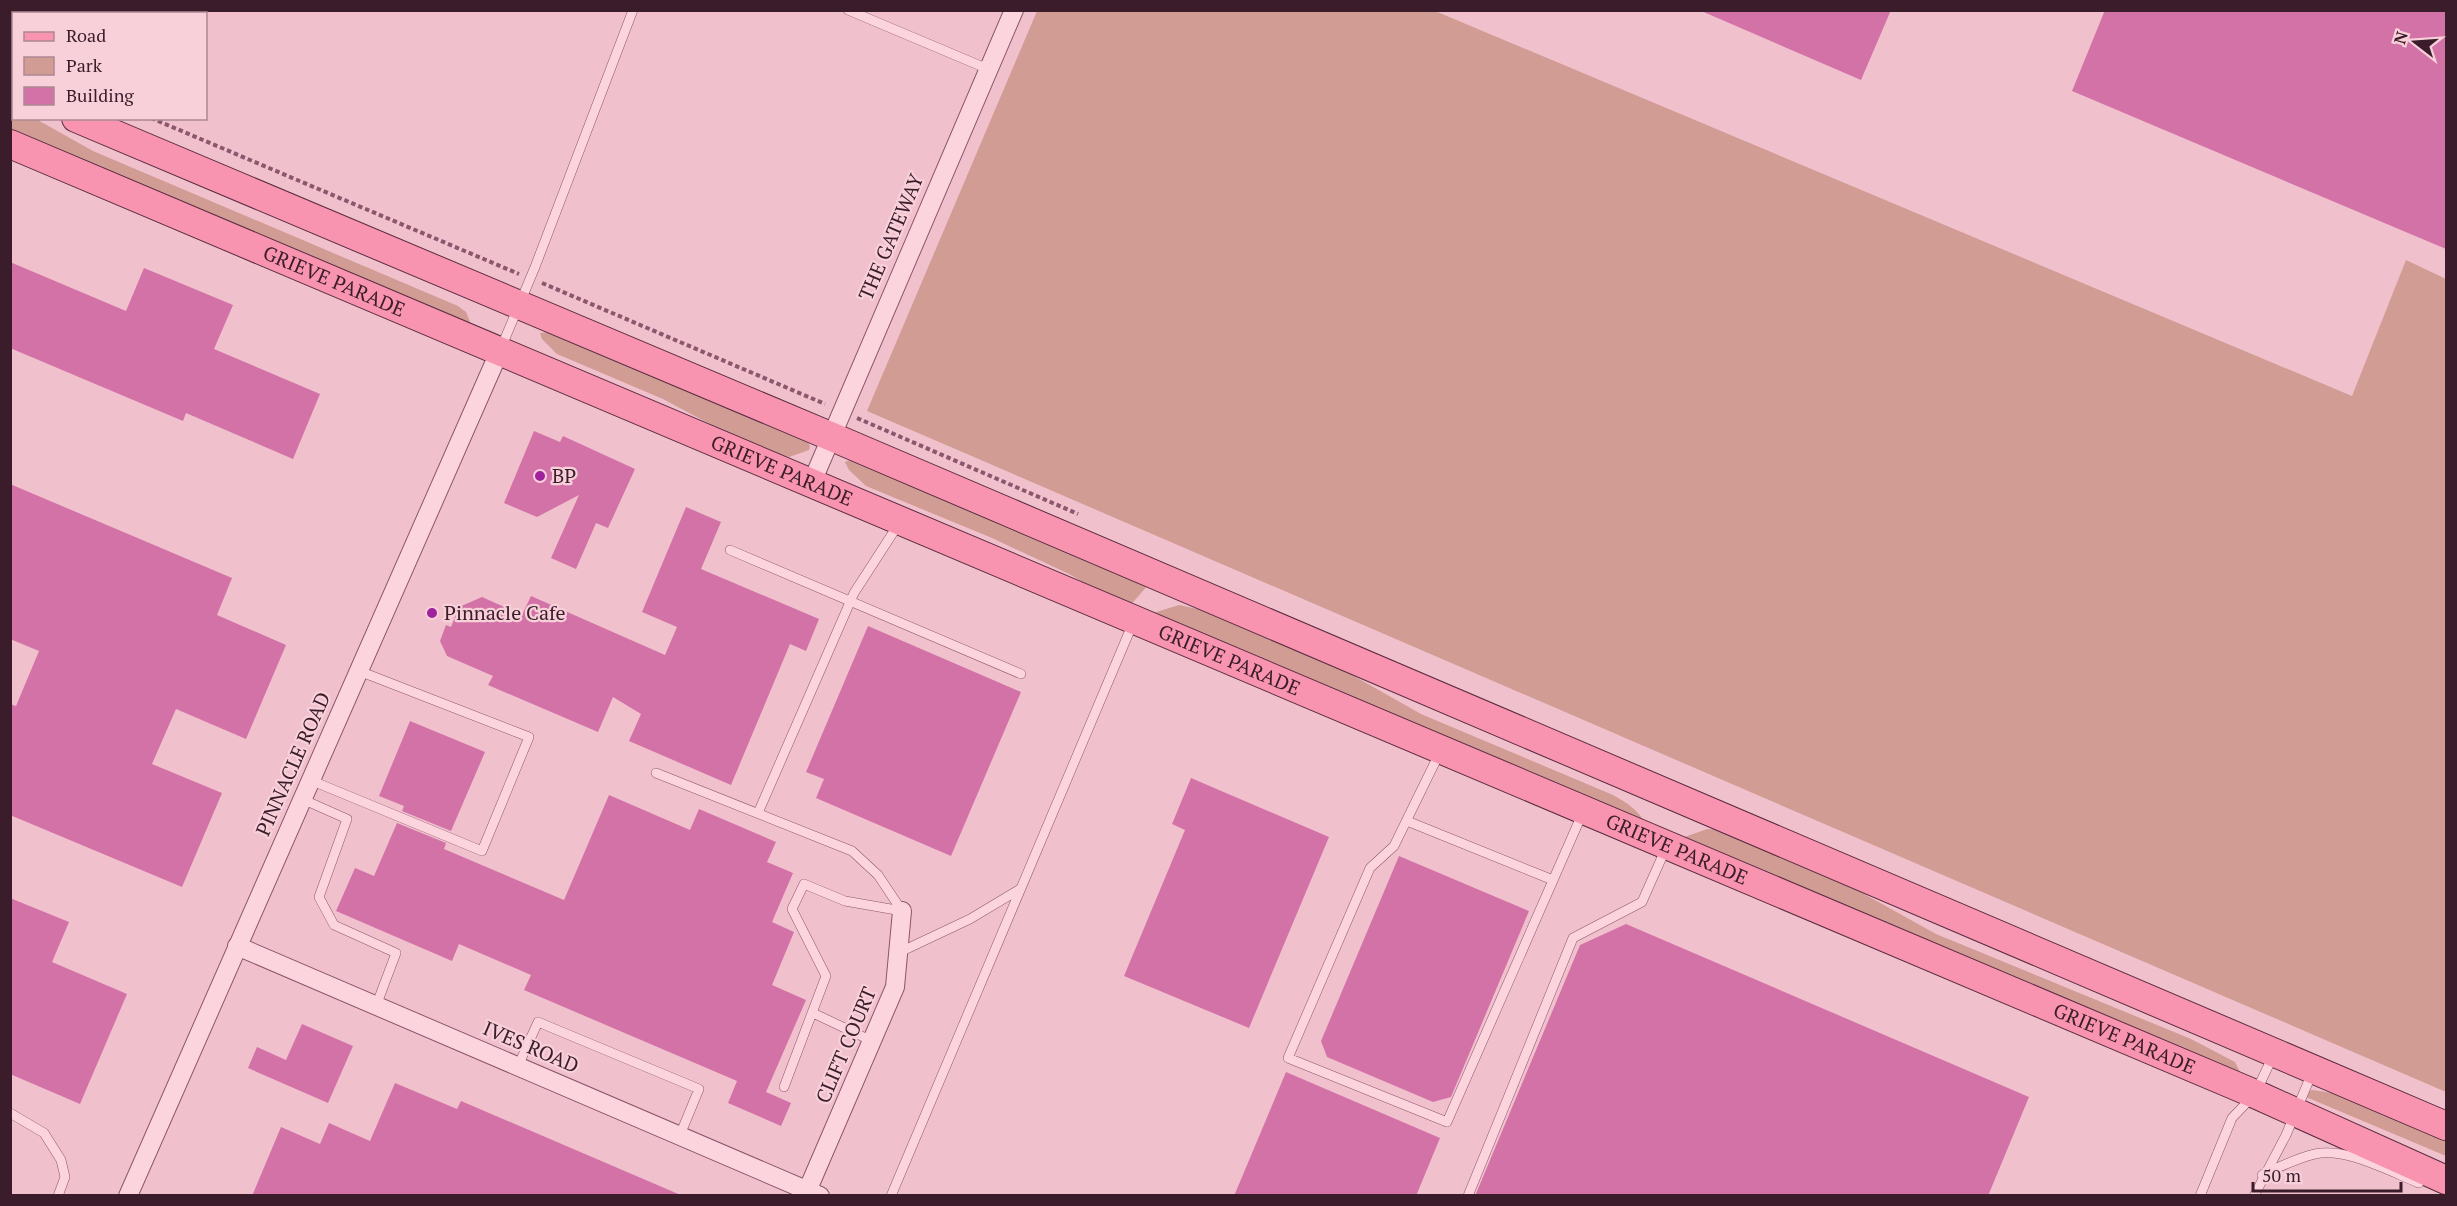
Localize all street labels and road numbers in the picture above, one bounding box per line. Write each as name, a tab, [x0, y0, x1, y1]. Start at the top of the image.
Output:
street label: THE GATEWAY	[852, 169, 929, 304]
street label: GRIEVE PARADE	[259, 239, 410, 323]
street label: GRIEVE PARADE	[707, 428, 857, 512]
street label: GRIEVE PARADE	[1154, 618, 1305, 702]
street label: PINNACLE ROAD	[249, 688, 336, 840]
street label: GRIEVE PARADE	[1602, 807, 1752, 891]
street label: CLIFT COURT	[809, 983, 882, 1107]
street label: GRIEVE PARADE	[2050, 996, 2200, 1080]
street label: IVES ROAD	[479, 1014, 583, 1079]

